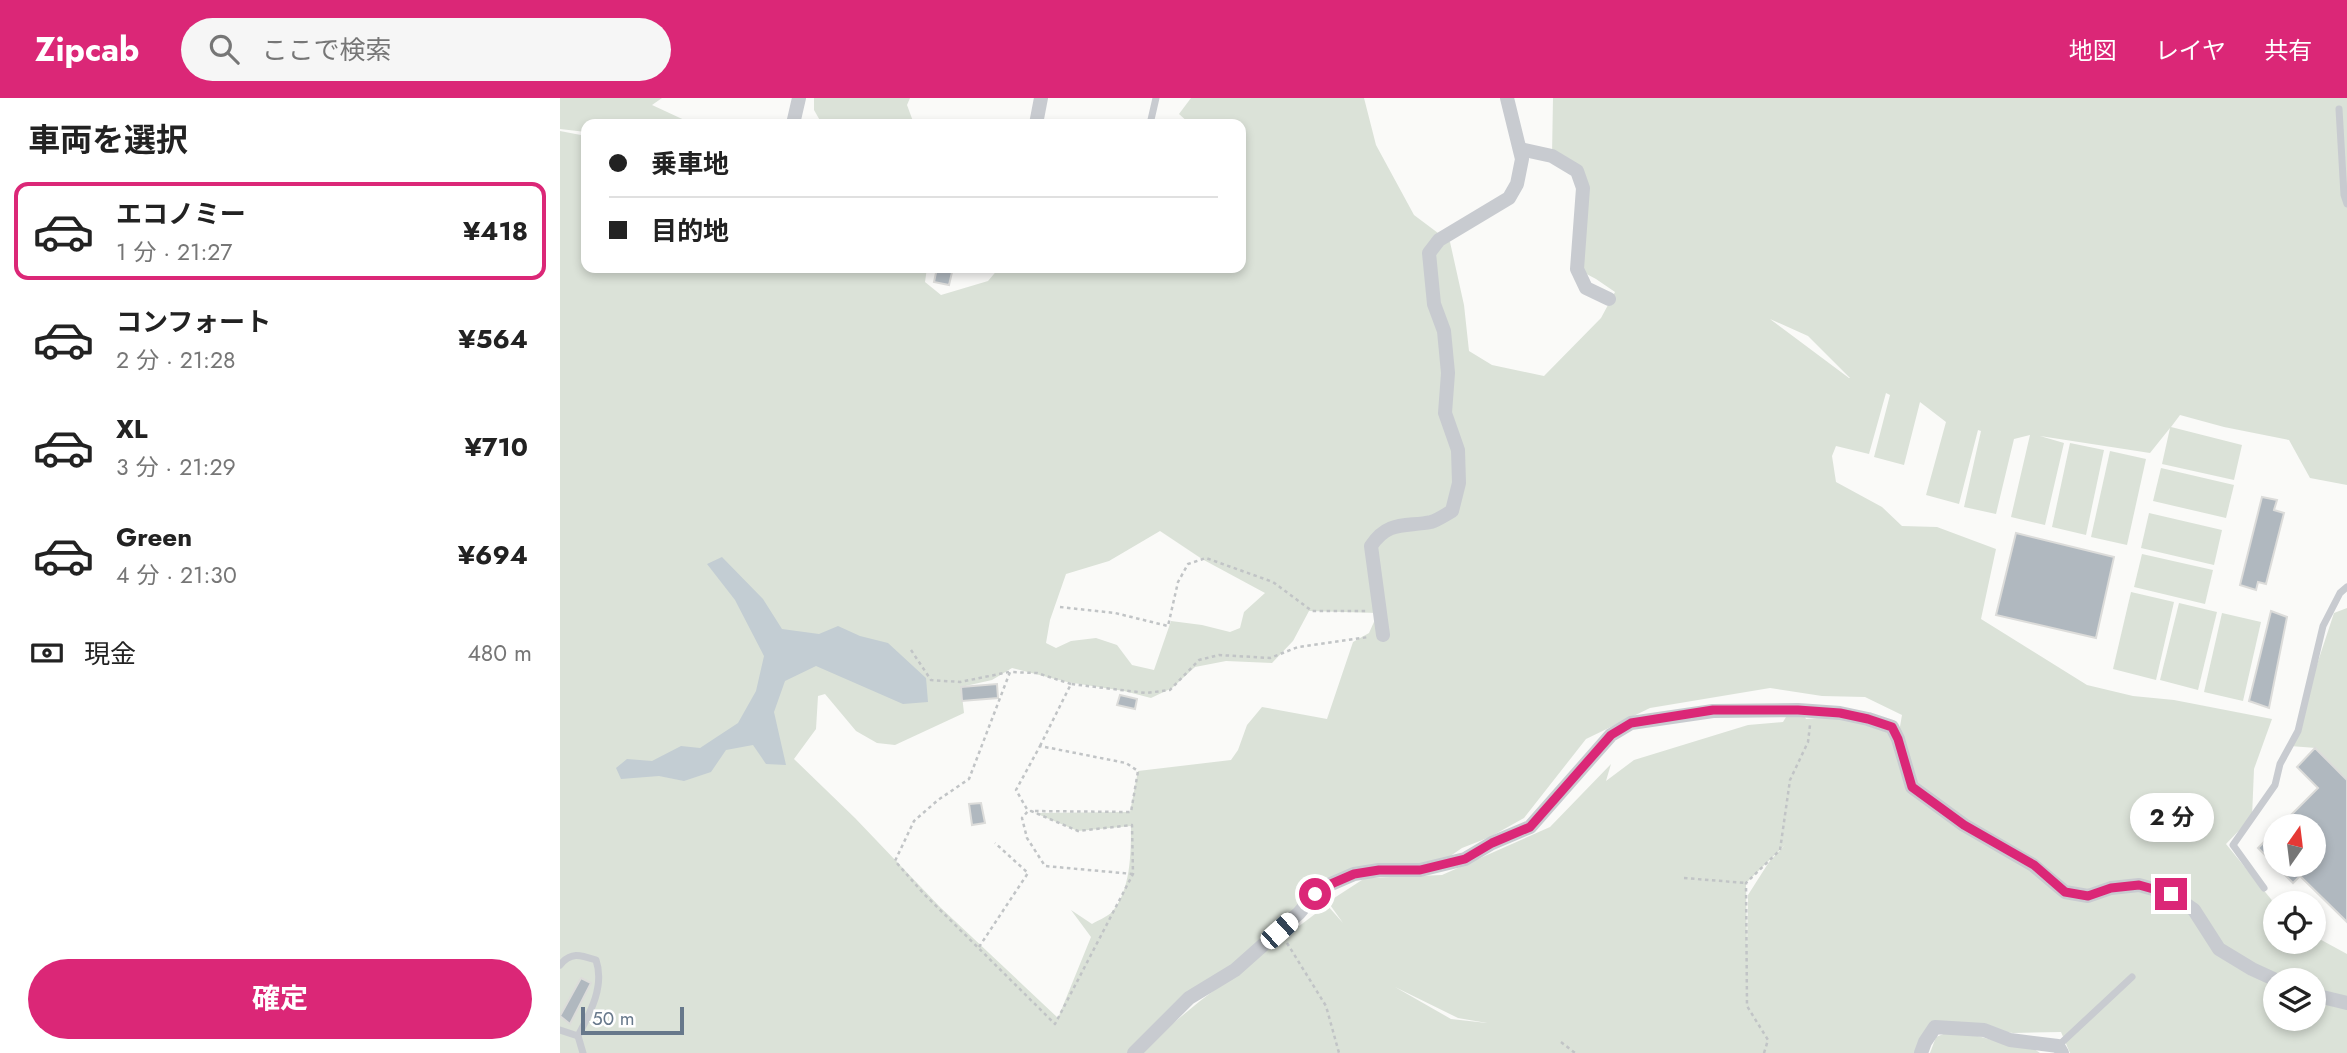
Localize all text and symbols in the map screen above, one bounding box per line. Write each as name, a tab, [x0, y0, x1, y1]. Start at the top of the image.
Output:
search box	[181, 18, 671, 81]
text: Zipcab	[35, 26, 139, 73]
icon: search	[205, 30, 243, 68]
text: ここで検索	[261, 31, 391, 69]
text: 地図	[2069, 33, 2117, 68]
text: レイヤ	[2155, 33, 2226, 68]
text: 共有	[2264, 33, 2312, 68]
text: 車両を選択	[28, 117, 188, 163]
text: 乗車地	[651, 145, 729, 183]
text: エコノミー	[116, 195, 246, 233]
icon: car	[32, 200, 95, 263]
text: ¥418	[463, 212, 528, 250]
text: 目的地	[651, 212, 729, 250]
text: 1 分 · 21:27	[116, 235, 232, 269]
text: コンフォート	[116, 303, 271, 341]
icon: car	[32, 308, 95, 371]
text: ¥564	[458, 320, 528, 358]
text: 2 分 · 21:28	[116, 343, 236, 377]
text: XL	[116, 410, 148, 448]
icon: car	[32, 416, 95, 479]
text: ¥710	[464, 428, 528, 466]
text: 3 分 · 21:29	[116, 450, 236, 484]
text: Green	[116, 518, 192, 556]
icon: car	[32, 524, 95, 587]
text: ¥694	[458, 536, 528, 574]
text: 4 分 · 21:30	[116, 558, 237, 592]
icon: cash	[28, 634, 66, 672]
text: 現金	[84, 635, 136, 673]
text: 480 m	[467, 636, 532, 670]
callout: 2 分	[2129, 792, 2213, 842]
text: 2 分	[2150, 800, 2195, 834]
north arrow	[2263, 814, 2326, 877]
map controls	[2263, 814, 2326, 1031]
route start	[1299, 878, 1331, 910]
route end	[2155, 878, 2187, 910]
button: locate	[2263, 891, 2326, 954]
car	[1257, 909, 1302, 953]
button: 確定	[28, 959, 532, 1039]
button: layers	[2263, 968, 2326, 1031]
scale bar	[581, 1004, 684, 1036]
text: 50 m	[592, 1005, 635, 1032]

